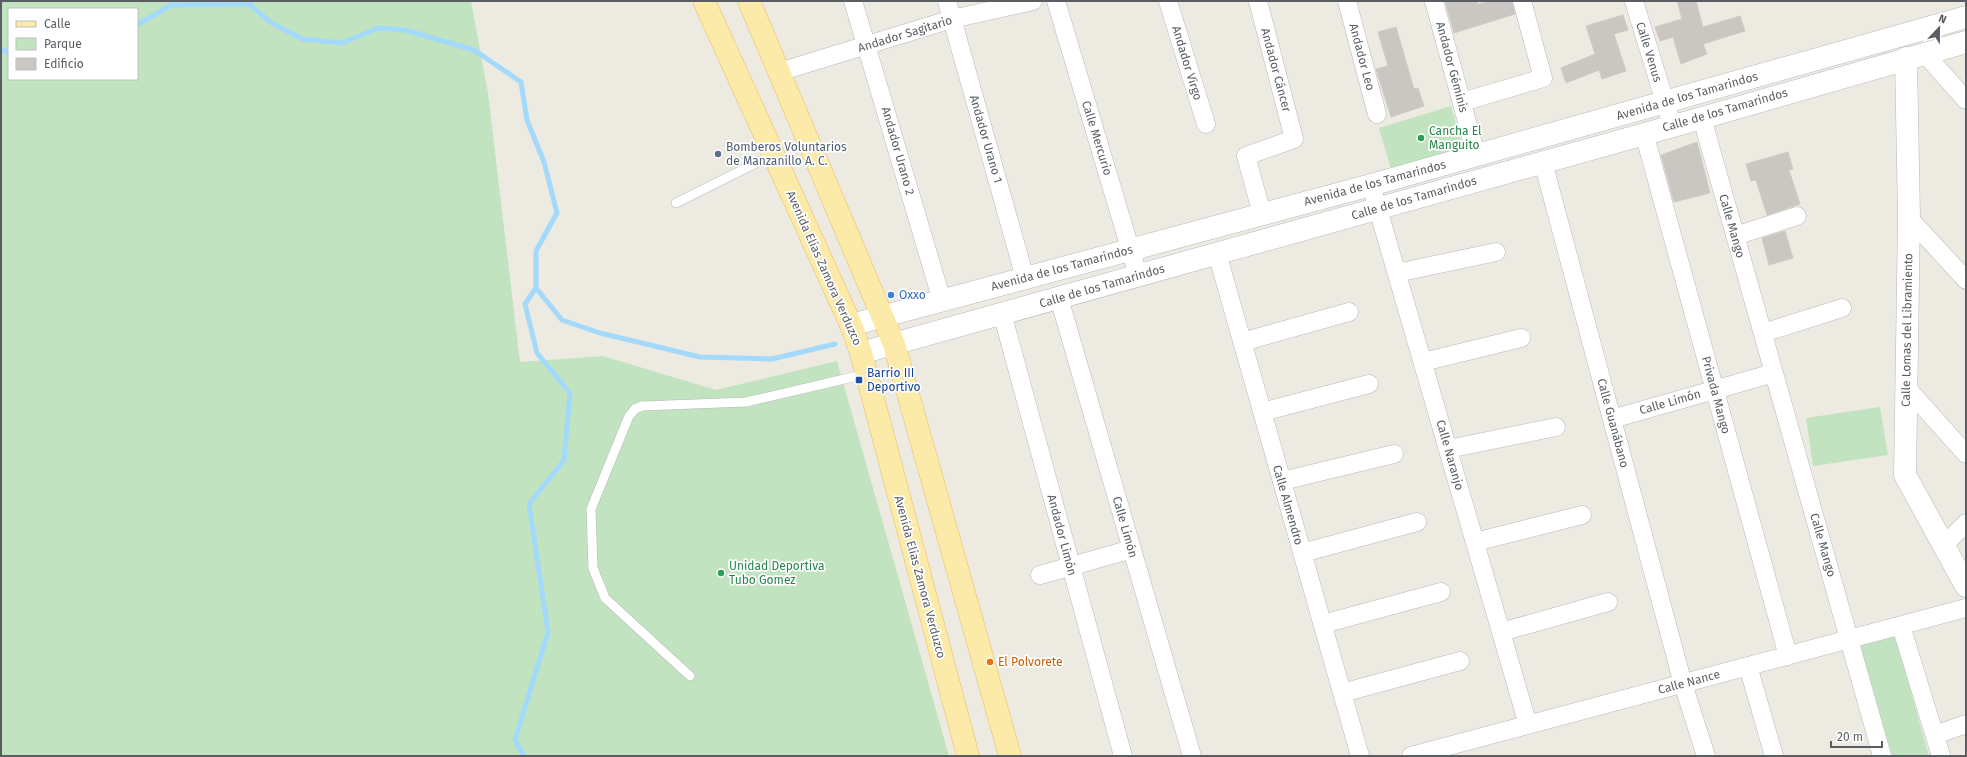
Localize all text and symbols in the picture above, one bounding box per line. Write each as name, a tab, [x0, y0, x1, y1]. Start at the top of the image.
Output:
legend	[8, 8, 138, 80]
north arrow	[1919, 8, 1959, 48]
text: N	[1937, 12, 1948, 27]
street label: Andador Sagitario	[856, 13, 954, 55]
text: Calle	[44, 17, 71, 31]
street label: Andador Géminis	[1433, 20, 1471, 114]
street label: Calle Venus	[1633, 20, 1665, 84]
street label: Andador Leo	[1346, 22, 1378, 92]
street label: Andador Virgo	[1169, 24, 1205, 102]
street label: Andador Cáncer	[1258, 26, 1294, 114]
text: Parque	[44, 37, 82, 51]
text: Edificio	[44, 57, 84, 71]
street label: Avenida de los Tamarindos	[1615, 69, 1760, 123]
street label: Calle de los Tamarindos	[1661, 85, 1790, 135]
street label: Andador Urano 1	[967, 93, 1005, 185]
street label: Calle Mercurio	[1079, 99, 1115, 177]
street label: Andador Urano 2	[879, 105, 917, 197]
place label: Cancha El Manguito	[1429, 124, 1482, 152]
marker: Cancha El Manguito	[1416, 133, 1426, 143]
place label: Bomberos Voluntarios de Manzanillo A. C.	[726, 140, 847, 168]
marker: Bomberos Voluntarios de Manzanillo A. C.	[713, 149, 723, 159]
street label: Avenida de los Tamarindos	[1302, 157, 1448, 209]
street label: Calle de los Tamarindos	[1350, 173, 1479, 223]
street label: Avenida Elías Zamora Verduzco	[783, 188, 865, 348]
street label: Calle Mango	[1716, 193, 1748, 259]
street label: Avenida de los Tamarindos	[989, 242, 1135, 294]
street label: Calle Lomas del Libramiento	[1899, 253, 1915, 407]
street label: Calle de los Tamarindos	[1038, 261, 1167, 311]
place label: Oxxo	[899, 288, 926, 302]
marker: Oxxo	[886, 290, 896, 300]
street label: Privada Mango	[1699, 355, 1733, 435]
place label: Barrio III Deportivo	[867, 366, 921, 394]
marker: Barrio III Deportivo	[854, 375, 864, 385]
street label: Calle Guanábano	[1594, 377, 1632, 469]
street label: Calle Limón	[1638, 387, 1702, 417]
street label: Calle Naranjo	[1433, 418, 1467, 492]
street label: Calle Almendro	[1270, 463, 1306, 547]
street label: Andador Limón	[1044, 493, 1080, 577]
street label: Avenida Elías Zamora Verduzco	[892, 494, 948, 660]
street label: Calle Limón	[1110, 495, 1140, 559]
street label: Calle Mango	[1807, 512, 1839, 578]
place label: Unidad Deportiva Tubo Gomez	[729, 559, 824, 587]
marker: Unidad Deportiva Tubo Gomez	[716, 568, 726, 578]
place label: El Polvorete	[998, 655, 1062, 669]
marker: El Polvorete	[985, 657, 995, 667]
street label: Calle Nance	[1657, 667, 1721, 697]
scale bar	[1831, 723, 1882, 749]
text: 20 m	[1837, 730, 1863, 744]

